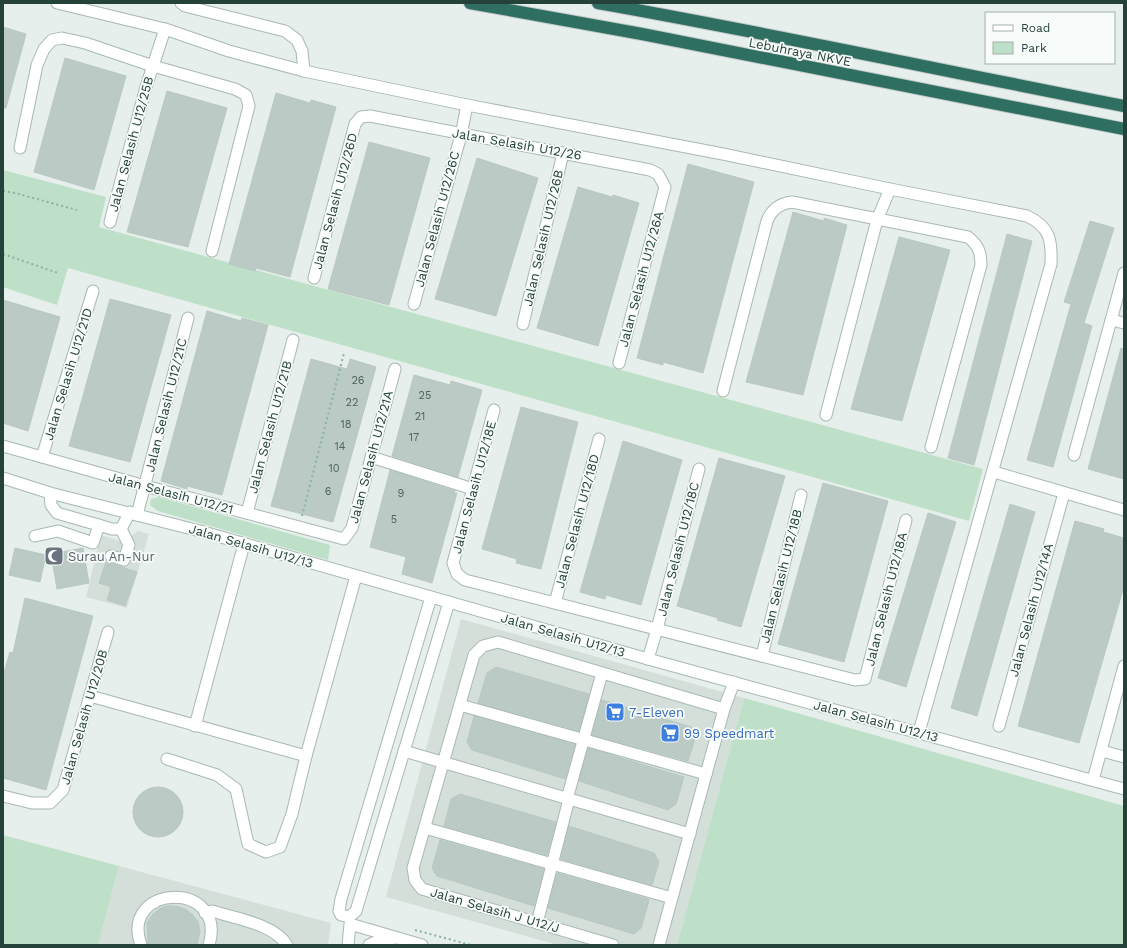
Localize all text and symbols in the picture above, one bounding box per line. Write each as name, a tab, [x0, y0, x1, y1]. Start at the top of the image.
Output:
legend	[985, 12, 1115, 64]
text: Road	[1021, 21, 1050, 35]
street label: Lebuhraya NKVE	[747, 35, 853, 69]
text: Park	[1021, 41, 1047, 55]
street label: Jalan Selasih U12/25B	[106, 75, 156, 213]
street label: Jalan Selasih U12/26	[451, 125, 583, 163]
street label: Jalan Selasih U12/26D	[310, 131, 360, 271]
street label: Jalan Selasih U12/26C	[412, 149, 462, 289]
street label: Jalan Selasih U12/26B	[520, 168, 566, 308]
street label: Jalan Selasih U12/26A	[616, 209, 666, 348]
street label: Jalan Selasih U12/21D	[41, 306, 95, 442]
street label: Jalan Selasih U12/21C	[142, 336, 190, 473]
street label: Jalan Selasih U12/21B	[245, 359, 295, 495]
house number: 26	[351, 374, 365, 387]
street label: Jalan Selasih U12/21A	[346, 388, 396, 525]
house number: 25	[419, 389, 431, 402]
house number: 22	[346, 396, 358, 409]
house number: 21	[415, 410, 425, 423]
house number: 18	[340, 418, 352, 431]
street label: Jalan Selasih U12/18E	[449, 419, 499, 555]
house number: 17	[409, 431, 419, 444]
house number: 14	[334, 440, 346, 453]
street label: Jalan Selasih U12/18D	[552, 452, 602, 590]
house number: 10	[328, 462, 340, 475]
street label: Jalan Selasih U12/21	[107, 469, 235, 517]
street label: Jalan Selasih U12/18C	[654, 480, 702, 618]
house number: 6	[325, 485, 332, 498]
house number: 9	[398, 487, 405, 500]
street label: Jalan Selasih U12/18B	[757, 508, 805, 644]
house number: 5	[391, 513, 397, 526]
street label: Jalan Selasih U12/13	[187, 521, 315, 571]
street label: Jalan Selasih U12/18A	[862, 530, 910, 667]
street label: Jalan Selasih U12/14A	[1006, 541, 1056, 678]
mosque icon: Surau An-Nur	[43, 545, 65, 567]
place label: Surau An-Nur	[68, 549, 155, 564]
street label: Jalan Selasih U12/13	[499, 610, 627, 660]
street label: Jalan Selasih U12/20B	[58, 648, 110, 786]
street label: Jalan Selasih U12/13	[812, 697, 940, 745]
supermarket icon: 7-Eleven	[604, 701, 626, 723]
place label: 7-Eleven	[629, 705, 684, 720]
supermarket icon: 99 Speedmart	[659, 722, 681, 744]
place label: 99 Speedmart	[684, 726, 775, 741]
street label: Jalan Selasih J U12/J	[429, 884, 561, 936]

